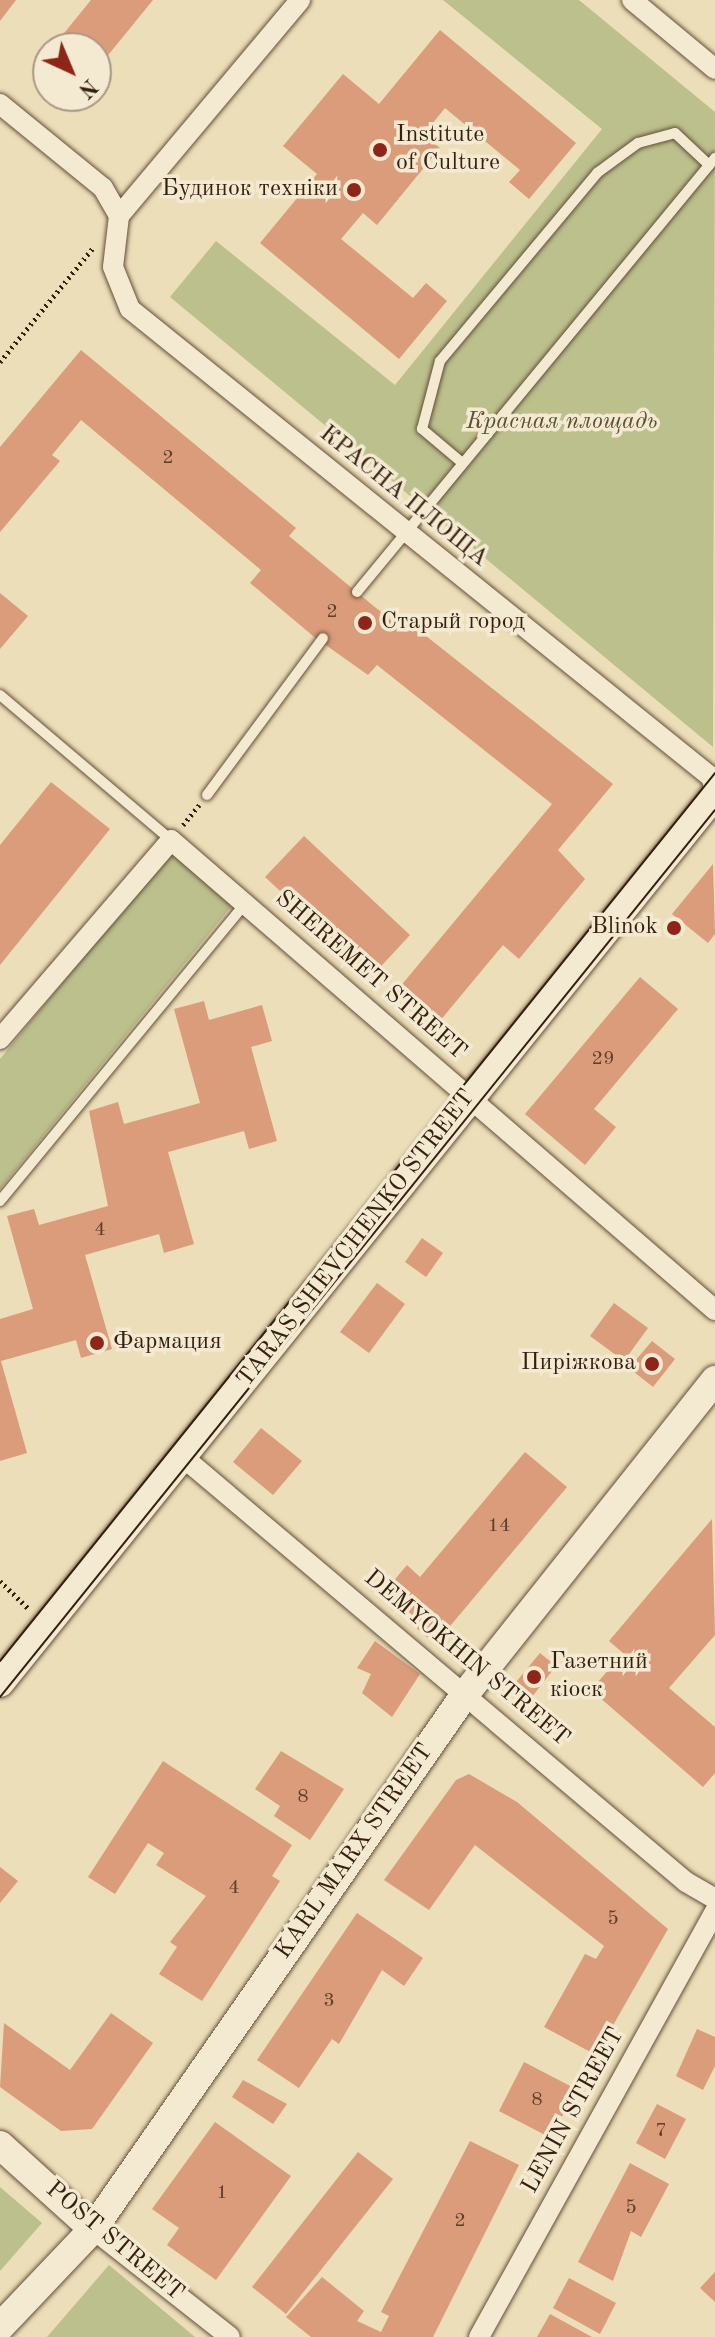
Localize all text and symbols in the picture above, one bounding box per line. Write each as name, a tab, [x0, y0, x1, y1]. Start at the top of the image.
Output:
north arrow	[32, 32, 112, 112]
text: N	[74, 74, 101, 102]
place label: Institute of Culture	[396, 122, 500, 178]
marker: Institute of Culture	[371, 141, 389, 159]
place label: Будинок техніки	[161, 176, 338, 204]
marker: Будинок техніки	[345, 181, 363, 199]
park label: Красная площадь	[466, 409, 658, 437]
street label: КРАСНА ПЛОЩА	[313, 420, 493, 574]
house number: 2	[162, 446, 174, 470]
house number: 2	[326, 600, 338, 624]
place label: Старый город	[381, 609, 525, 637]
marker: Старый город	[356, 614, 374, 632]
street label: SHEREMET STREET	[268, 885, 472, 1067]
place label: Blinok	[591, 914, 658, 942]
marker: Blinok	[665, 919, 683, 937]
house number: 29	[591, 1047, 615, 1071]
street label: TARAS SHEVCHENKO STREET	[232, 1084, 482, 1394]
house number: 4	[94, 1218, 106, 1242]
place label: Фармация	[113, 1329, 222, 1357]
marker: Фармация	[88, 1334, 106, 1352]
place label: Пиріжкова	[521, 1350, 636, 1378]
marker: Пиріжкова	[643, 1355, 661, 1373]
house number: 14	[487, 1514, 511, 1538]
street label: DEMYOKHIN STREET	[357, 1565, 575, 1753]
place label: Газетний кіоск	[550, 1649, 648, 1705]
marker: Газетний кіоск	[525, 1668, 543, 1686]
street label: KARL MARX STREET	[270, 1739, 440, 1965]
house number: 8	[297, 1785, 309, 1809]
house number: 4	[228, 1876, 240, 1900]
house number: 5	[607, 1907, 619, 1931]
house number: 3	[323, 1989, 335, 2013]
street label: LENIN STREET	[517, 2023, 631, 2199]
house number: 8	[531, 2088, 543, 2112]
house number: 7	[655, 2119, 667, 2143]
street label: POST STREET	[39, 2176, 189, 2308]
house number: 1	[216, 2181, 228, 2205]
house number: 5	[625, 2196, 637, 2220]
house number: 2	[454, 2209, 466, 2233]

